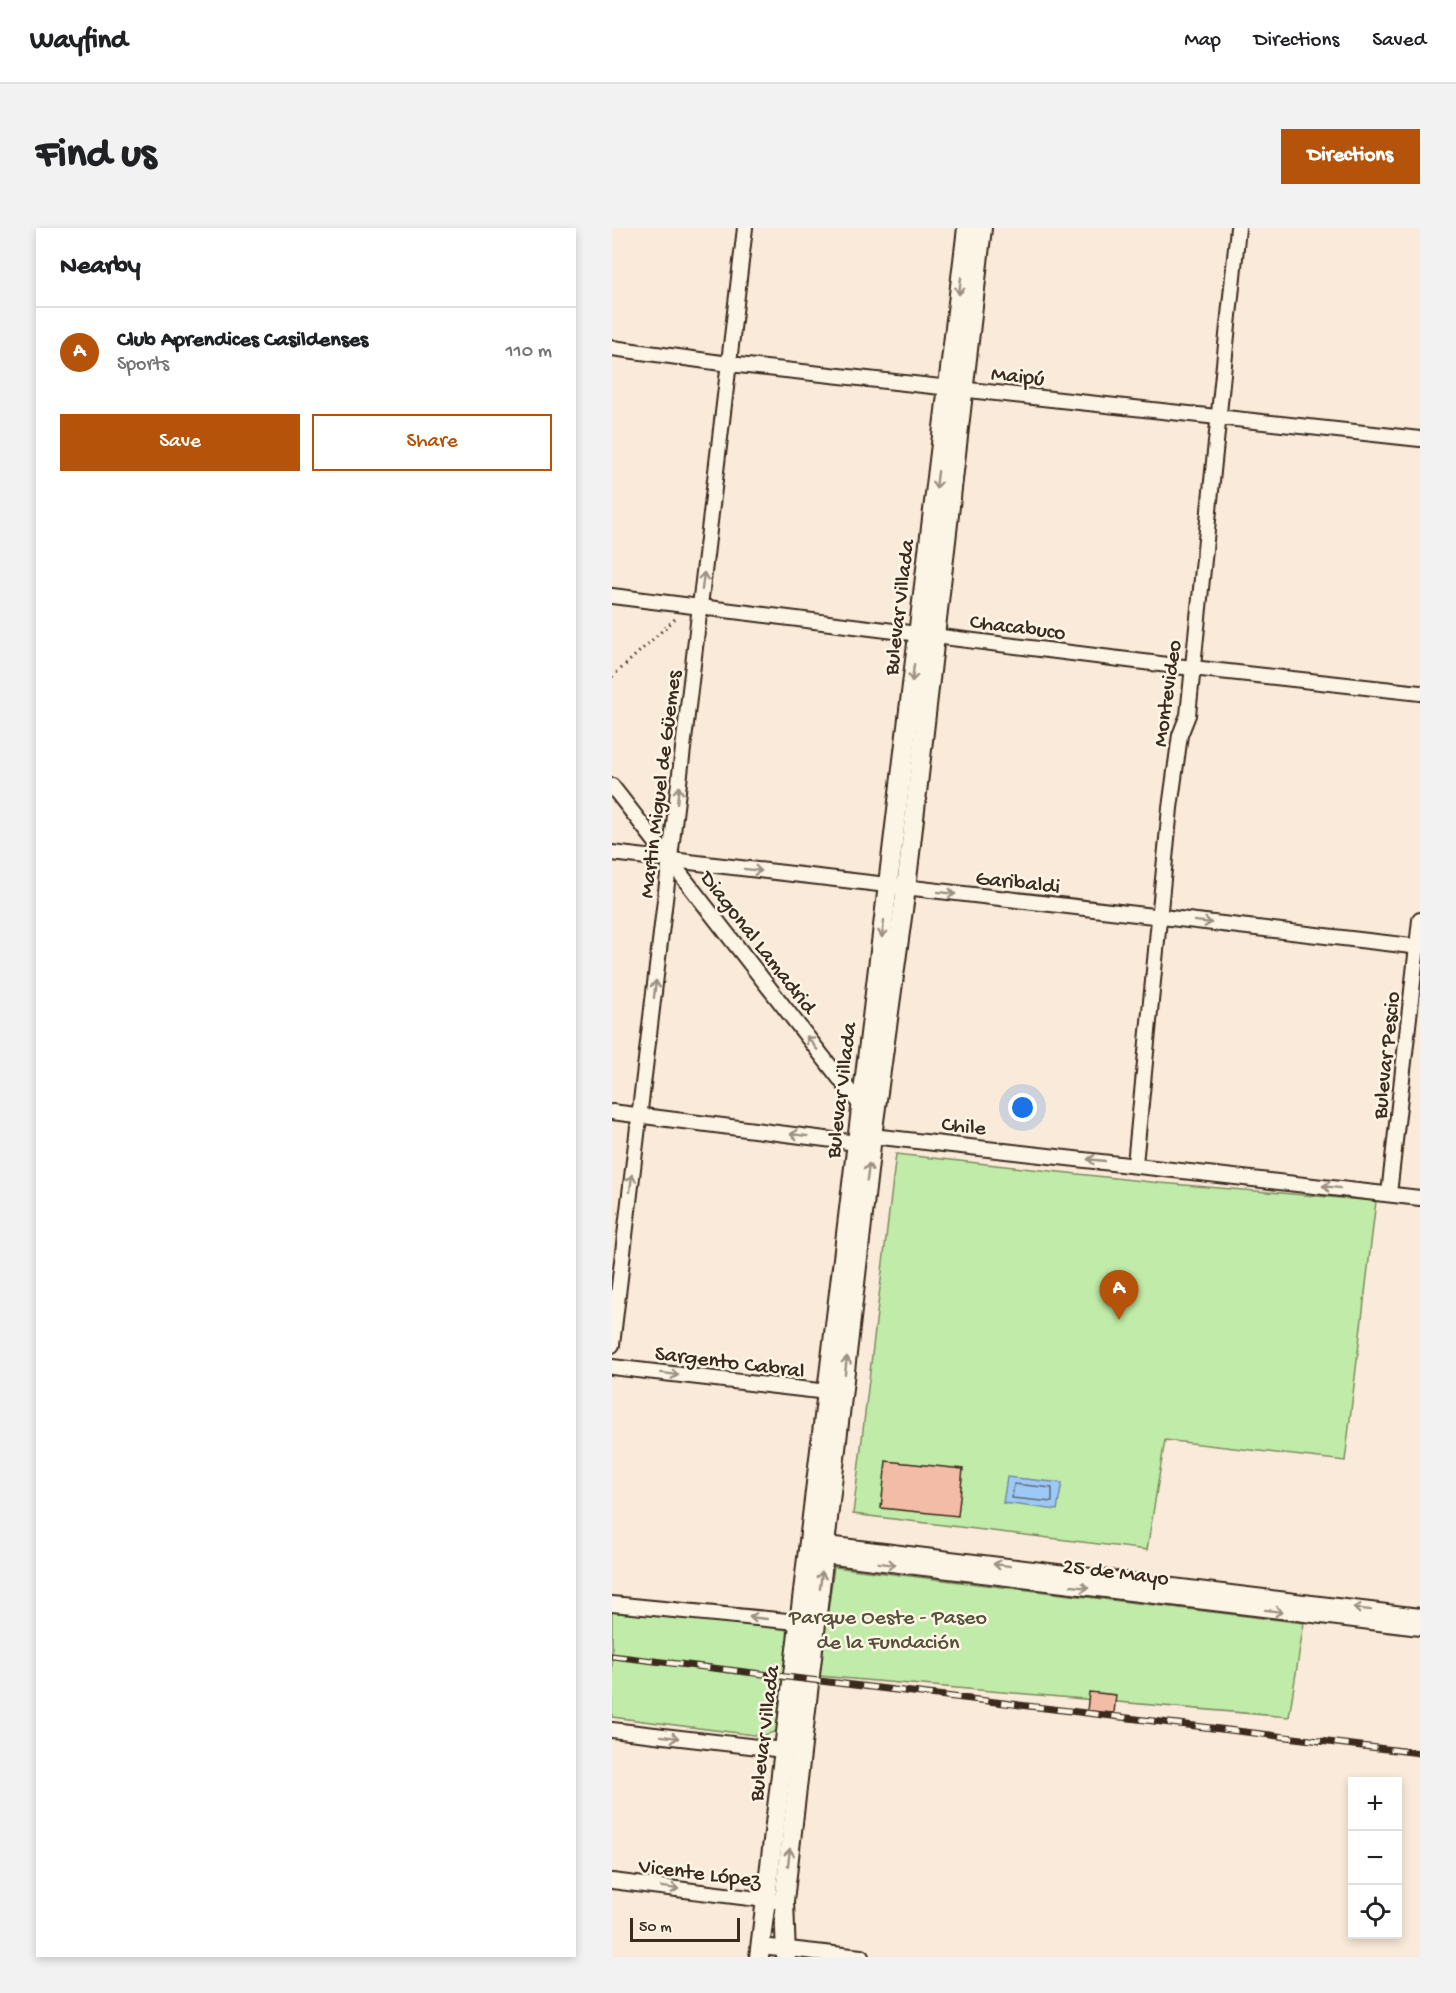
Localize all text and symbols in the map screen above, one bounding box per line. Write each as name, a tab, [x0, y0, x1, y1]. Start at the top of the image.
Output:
text: Wayfind	[30, 25, 127, 58]
text: Map	[1184, 29, 1221, 54]
text: Directions	[1254, 29, 1339, 54]
text: Saved	[1372, 29, 1426, 54]
button: Directions	[1281, 129, 1420, 184]
text: Find us	[36, 132, 156, 181]
text: Nearby	[60, 252, 141, 283]
one-way arrow	[955, 276, 966, 296]
text: Club Aprendices Casildenses	[117, 328, 368, 354]
text: A	[74, 341, 85, 364]
text: 110 m	[506, 341, 552, 364]
text: Sports	[117, 354, 169, 377]
street label: Maipú	[990, 362, 1045, 394]
button: Save	[60, 414, 300, 471]
button: Share	[312, 414, 552, 471]
one-way arrow	[931, 469, 942, 489]
street label: Bulevar Villada	[880, 537, 922, 678]
one-way arrow	[698, 571, 709, 591]
street label: Chacabuco	[968, 610, 1067, 648]
street label: Montevideo	[1149, 638, 1189, 749]
one-way arrow	[907, 663, 918, 683]
street label: Martin Miguel de Güemes	[635, 668, 689, 900]
one-way arrow	[673, 786, 684, 806]
one-way arrow	[743, 864, 763, 875]
street label: Diagonal Lamadrid	[692, 865, 822, 1022]
street label: Garibaldi	[974, 867, 1061, 901]
one-way arrow	[937, 887, 957, 898]
one-way arrow	[1193, 917, 1213, 928]
one-way arrow	[877, 919, 888, 939]
one-way arrow	[649, 979, 660, 999]
street label: Bulevar Pescio	[1368, 990, 1408, 1121]
street label: Bulevar Villada	[822, 1020, 864, 1161]
one-way arrow	[805, 1035, 818, 1051]
your location	[1008, 1093, 1037, 1122]
street label: Chile	[940, 1113, 988, 1143]
one-way arrow	[789, 1129, 809, 1140]
one-way arrow	[1086, 1154, 1106, 1165]
one-way arrow	[863, 1162, 874, 1182]
one-way arrow	[626, 1173, 637, 1193]
one-way arrow	[1322, 1182, 1341, 1193]
pin: A	[1100, 1270, 1138, 1320]
street label: Sargento Cabral	[653, 1342, 806, 1386]
one-way arrow	[840, 1356, 851, 1376]
one-way arrow	[660, 1369, 680, 1380]
street label: 25 de Mayo	[1061, 1555, 1170, 1593]
one-way arrow	[876, 1558, 896, 1569]
one-way arrow	[992, 1559, 1012, 1570]
one-way arrow	[816, 1570, 827, 1590]
one-way arrow	[1070, 1582, 1090, 1593]
one-way arrow	[1353, 1603, 1372, 1614]
one-way arrow	[1264, 1605, 1283, 1616]
park label: Parque Oeste - Paseo de la Fundación	[788, 1606, 987, 1657]
one-way arrow	[748, 1612, 768, 1623]
street label: Bulevar Villada	[745, 1663, 787, 1804]
one-way arrow	[660, 1732, 680, 1743]
map controls	[1348, 1777, 1402, 1939]
button: +	[1348, 1777, 1402, 1831]
button: −	[1348, 1831, 1402, 1885]
one-way arrow	[783, 1848, 794, 1867]
street label: Vicente López	[636, 1854, 764, 1896]
one-way arrow	[660, 1883, 679, 1894]
button: locate	[1348, 1885, 1402, 1939]
scale bar	[630, 1915, 740, 1942]
text: 50 m	[639, 1919, 672, 1938]

